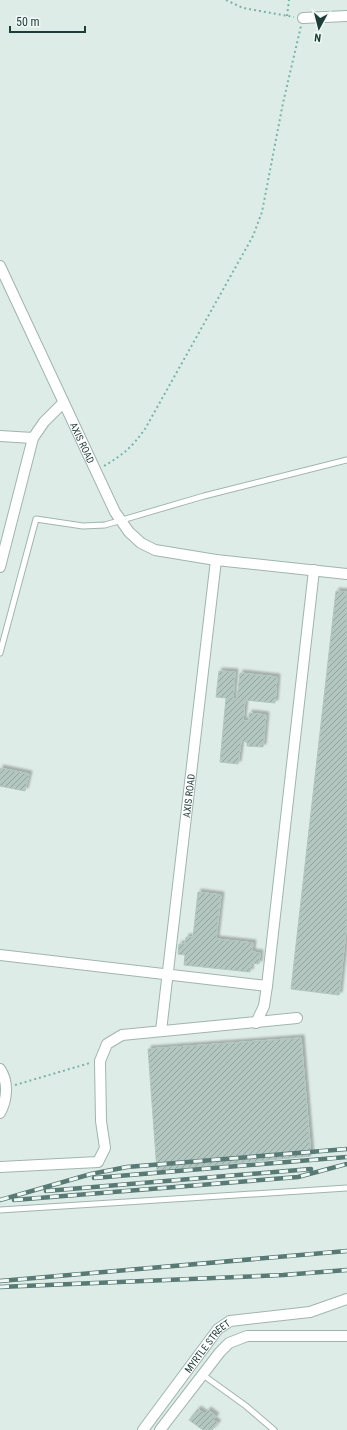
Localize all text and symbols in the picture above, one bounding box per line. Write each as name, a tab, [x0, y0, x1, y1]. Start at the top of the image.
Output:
scale bar	[10, 8, 85, 34]
north arrow	[299, 8, 339, 48]
text: 50 m	[16, 15, 40, 29]
text: N	[313, 31, 322, 44]
street label: AXIS ROAD	[68, 420, 97, 465]
street label: AXIS ROAD	[180, 773, 197, 818]
street label: MYRTLE STREET	[182, 1317, 232, 1375]

